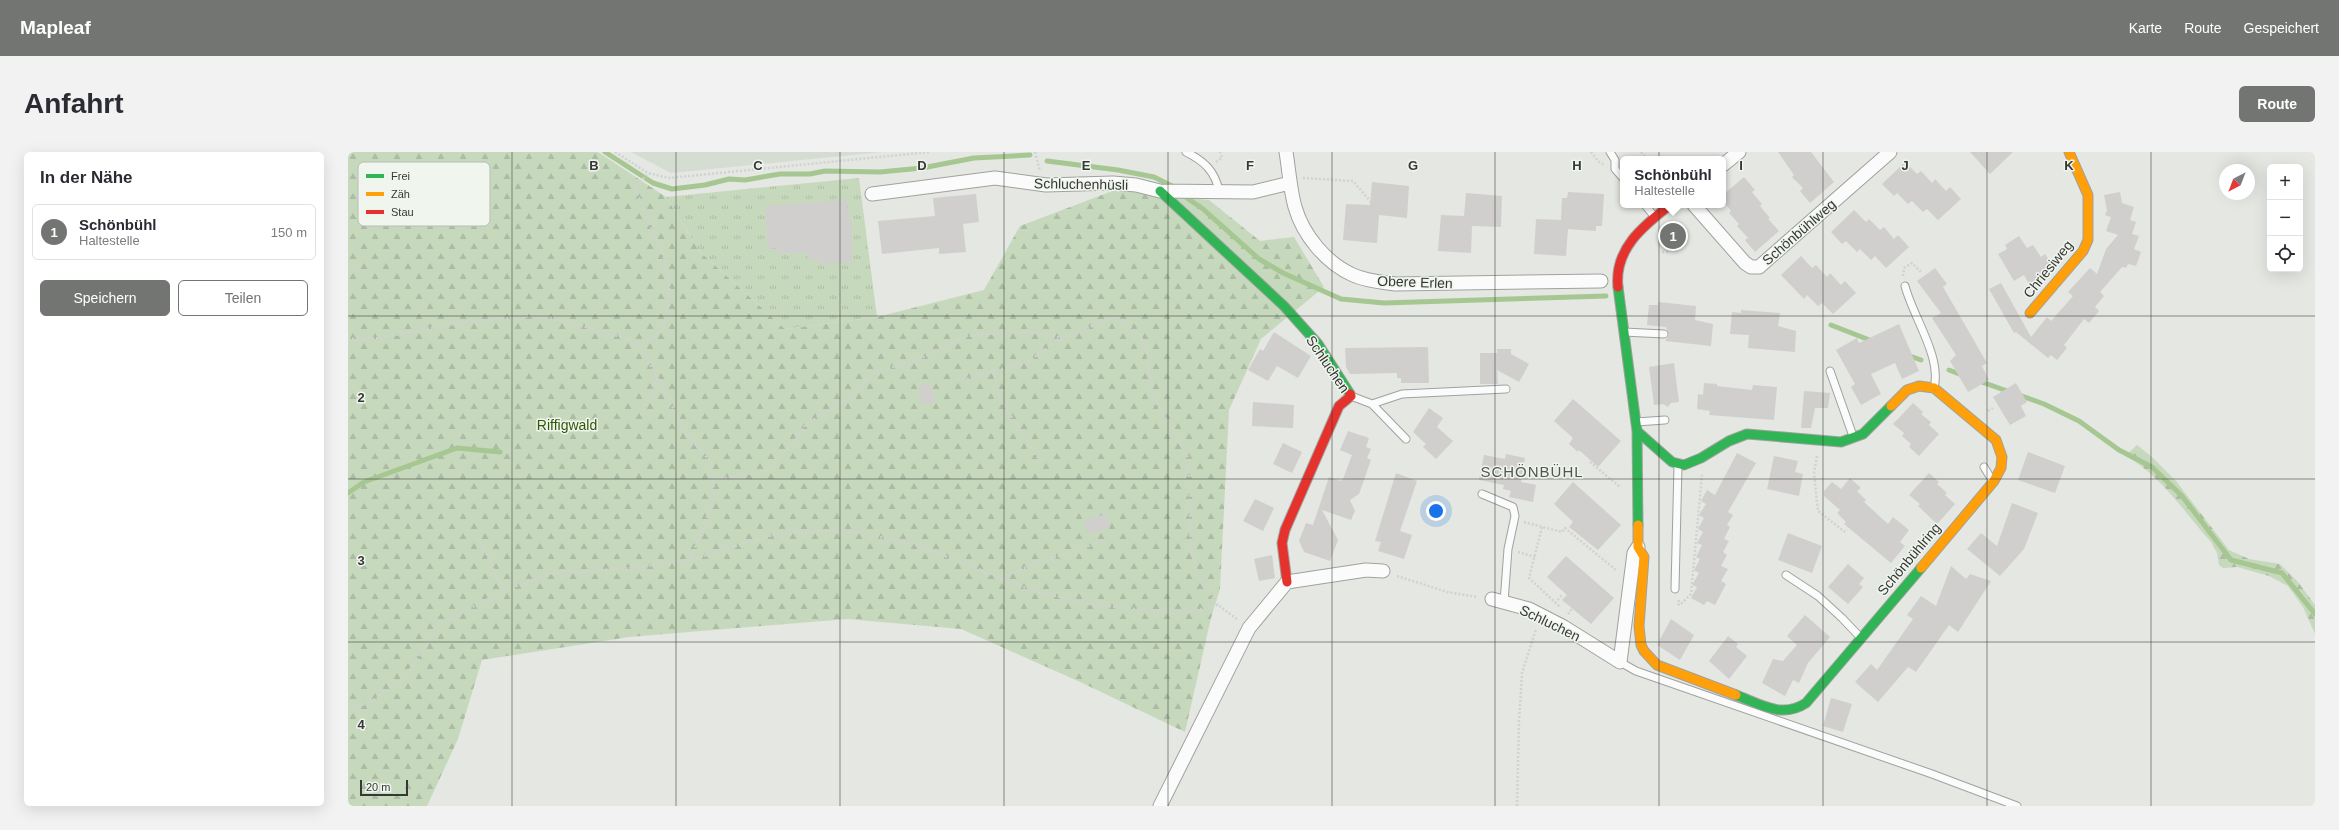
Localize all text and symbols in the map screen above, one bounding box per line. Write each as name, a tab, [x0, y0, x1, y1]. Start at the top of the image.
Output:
text: Mapleaf	[20, 17, 91, 38]
text: Karte	[2129, 20, 2162, 36]
text: Route	[2184, 20, 2222, 36]
text: Gespeichert	[2244, 20, 2319, 36]
button: Route	[2239, 86, 2315, 122]
text: Anfahrt	[24, 88, 124, 119]
popup	[1620, 156, 1726, 208]
text: B	[589, 158, 599, 173]
text: C	[753, 158, 763, 173]
text: D	[917, 158, 927, 173]
text: E	[1082, 158, 1091, 173]
text: F	[1246, 158, 1254, 173]
text: G	[1408, 158, 1418, 173]
text: H	[1572, 158, 1582, 173]
text: I	[1739, 158, 1743, 173]
text: J	[1901, 158, 1909, 173]
text: K	[2064, 158, 2074, 173]
legend	[358, 162, 490, 226]
north arrow	[2219, 164, 2255, 200]
map controls	[2267, 164, 2303, 272]
button: +	[2267, 164, 2303, 200]
text: Schönbühl	[1634, 166, 1712, 183]
text: In der Nähe	[40, 168, 133, 187]
text: Frei	[391, 170, 410, 182]
street label: Schluchenhüsli	[1034, 175, 1128, 193]
text: Haltestelle	[1634, 183, 1695, 198]
text: Zäh	[391, 188, 410, 200]
street label: Schönbühlweg	[1759, 196, 1839, 268]
button: −	[2267, 200, 2303, 236]
text: Stau	[391, 206, 414, 218]
text: Schönbühl	[79, 216, 157, 233]
pin: 1	[1660, 221, 1686, 251]
text: 1	[50, 225, 58, 240]
text: 150 m	[271, 225, 307, 240]
text: Haltestelle	[79, 233, 140, 248]
button: locate	[2267, 236, 2303, 272]
street label: Chriesiweg	[2020, 237, 2076, 301]
street label: Obere Erlen	[1377, 273, 1453, 291]
button: Speichern	[40, 280, 170, 316]
button: Teilen	[178, 280, 308, 316]
street label: Schluchen	[1303, 332, 1353, 396]
text: 2	[357, 390, 365, 405]
park label: Riffigwald	[537, 417, 597, 433]
district label: SCHÖNBÜHL	[1480, 463, 1584, 480]
your location	[1426, 501, 1446, 521]
street label: Schönbühlring	[1874, 520, 1944, 598]
text: 3	[357, 553, 365, 568]
street label: Schluchen	[1517, 601, 1583, 645]
text: 4	[357, 717, 365, 732]
scale bar	[360, 778, 408, 797]
text: 20 m	[366, 781, 390, 793]

